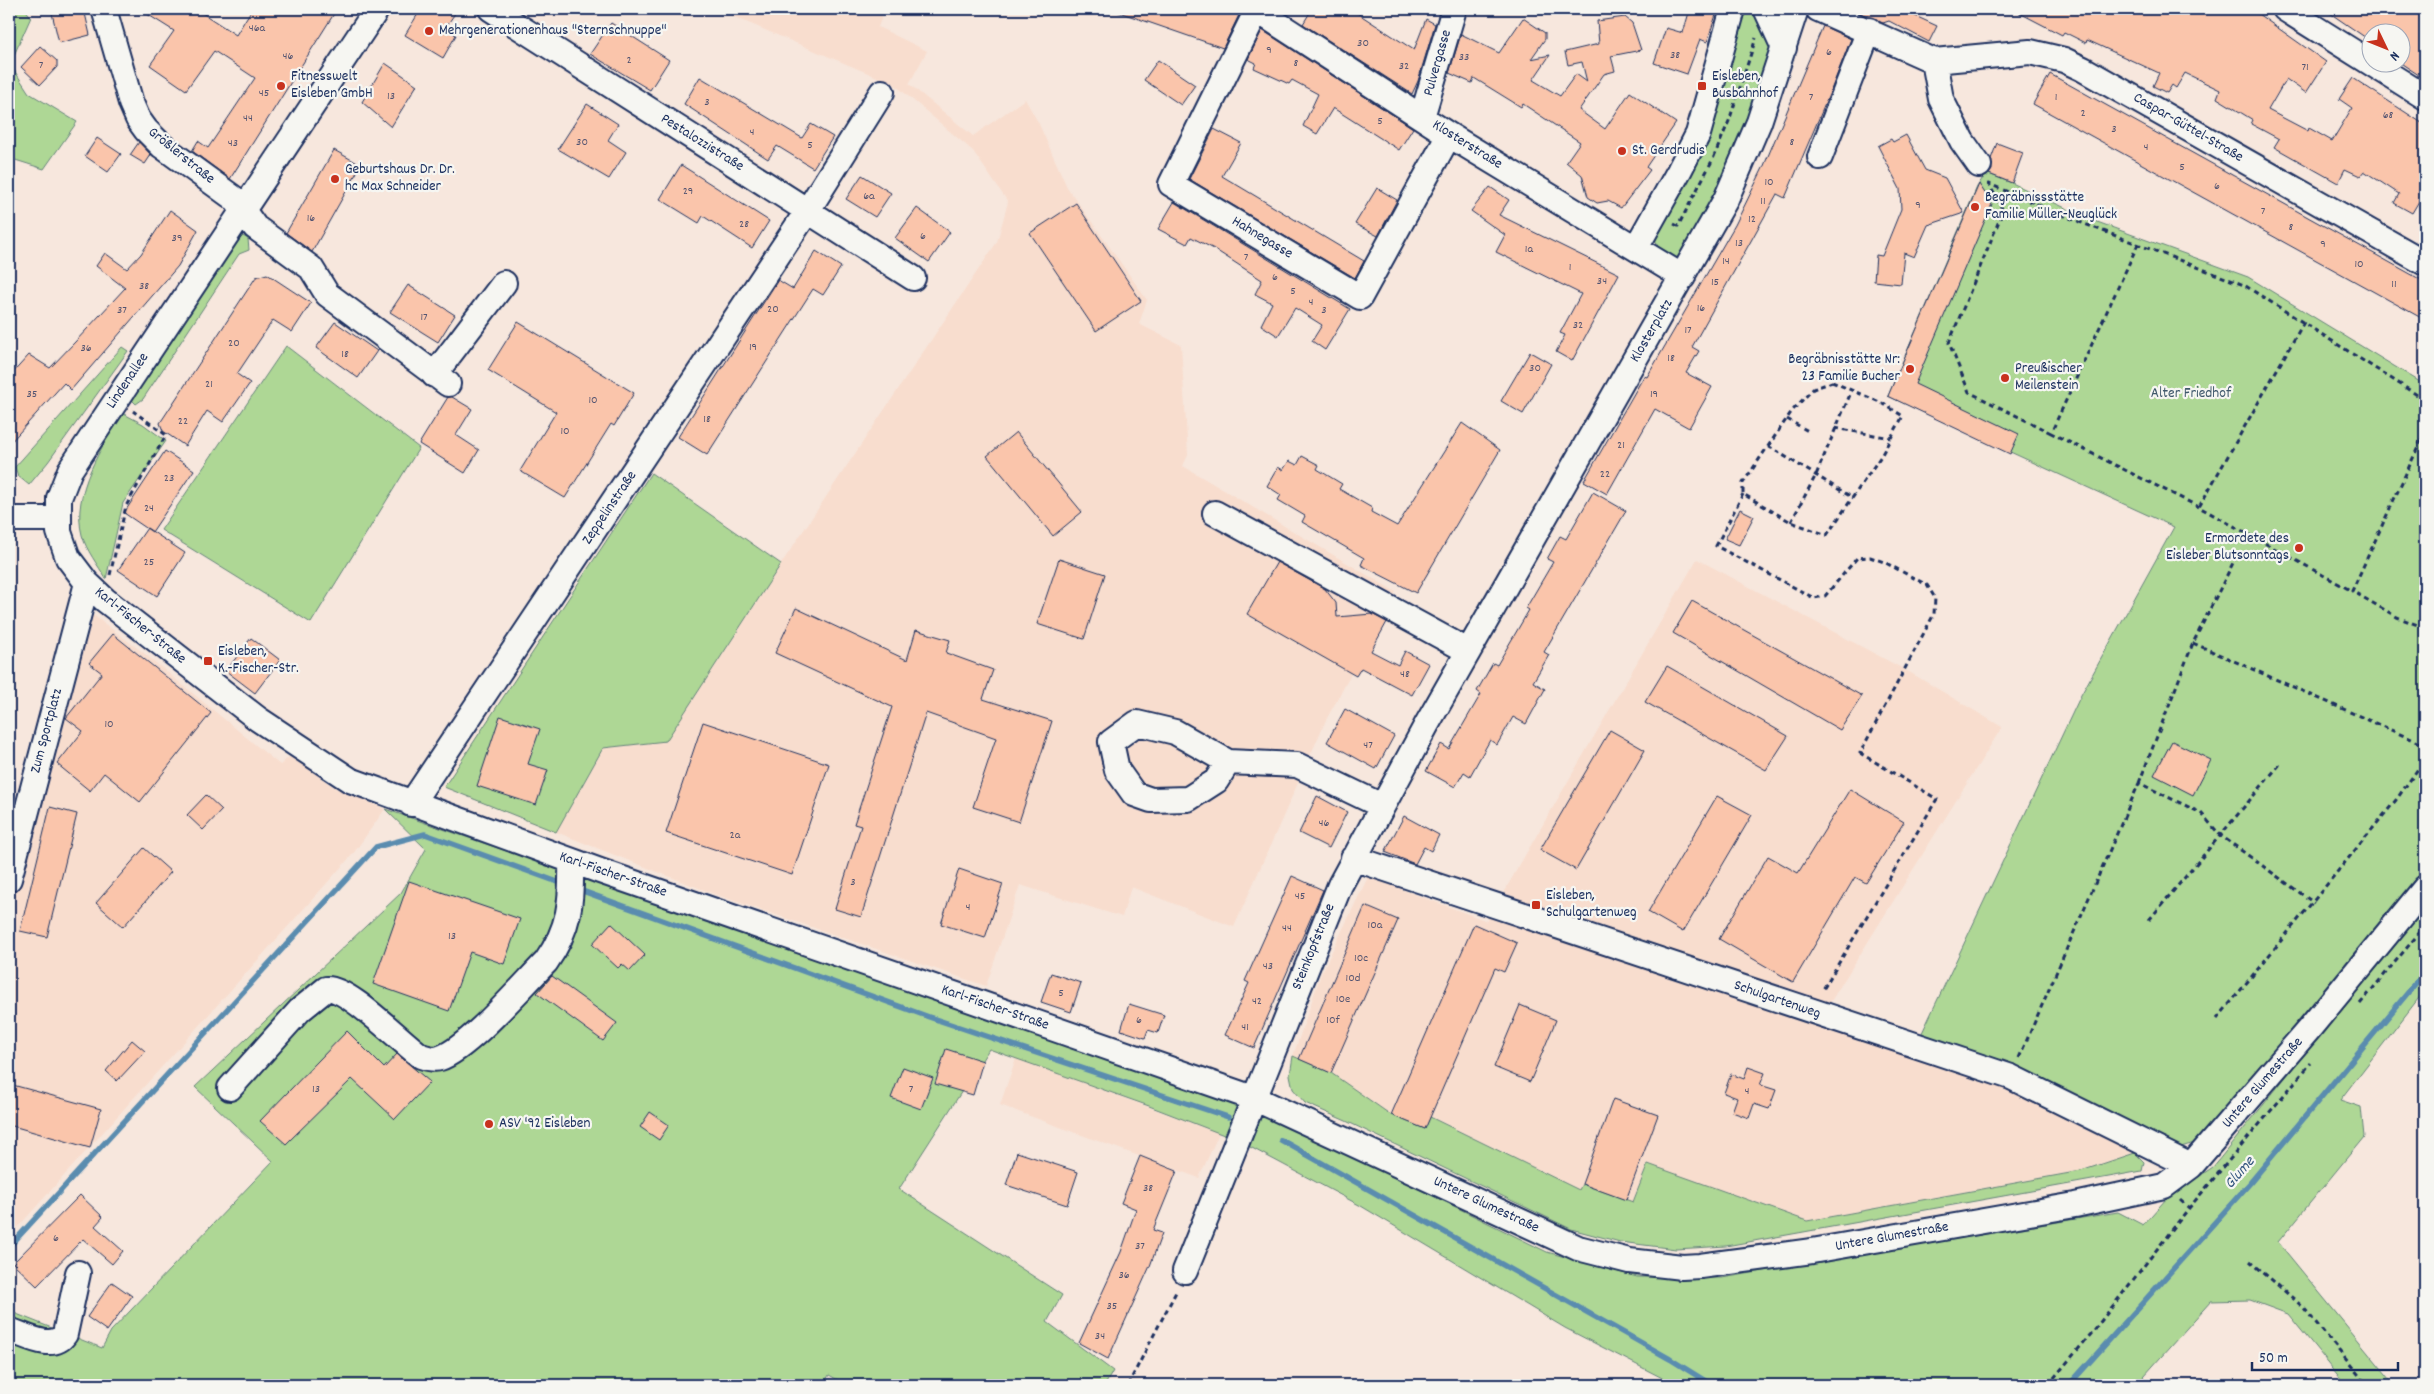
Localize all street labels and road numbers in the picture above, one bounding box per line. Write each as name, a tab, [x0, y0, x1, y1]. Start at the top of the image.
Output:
street label: Pulvergasse	[1418, 27, 1458, 99]
street label: Caspar-Güttel-Straße	[2129, 87, 2248, 169]
street label: Pestalozzistraße	[656, 109, 748, 178]
street label: Klosterstraße	[1428, 115, 1507, 176]
street label: Größlerstraße	[143, 122, 220, 190]
street label: Hahnegasse	[1227, 211, 1297, 265]
street label: Klosterplatz	[1625, 295, 1679, 367]
street label: Lindenallee	[101, 348, 155, 414]
street label: Zeppelinstraße	[577, 466, 643, 549]
street label: Karl-Fischer-Straße	[89, 582, 191, 670]
street label: Zum Sportplatz	[25, 686, 69, 776]
street label: Karl-Fischer-Straße	[556, 846, 670, 904]
street label: Steinkopfstraße	[1287, 900, 1342, 994]
street label: Schulgartenweg	[1731, 975, 1823, 1025]
street label: Karl-Fischer-Straße	[938, 979, 1052, 1037]
street label: Untere Glumestraße	[2217, 1032, 2309, 1133]
street label: Untere Glumestraße	[1429, 1171, 1543, 1239]
street label: Untere Glumestraße	[1834, 1216, 1951, 1258]

